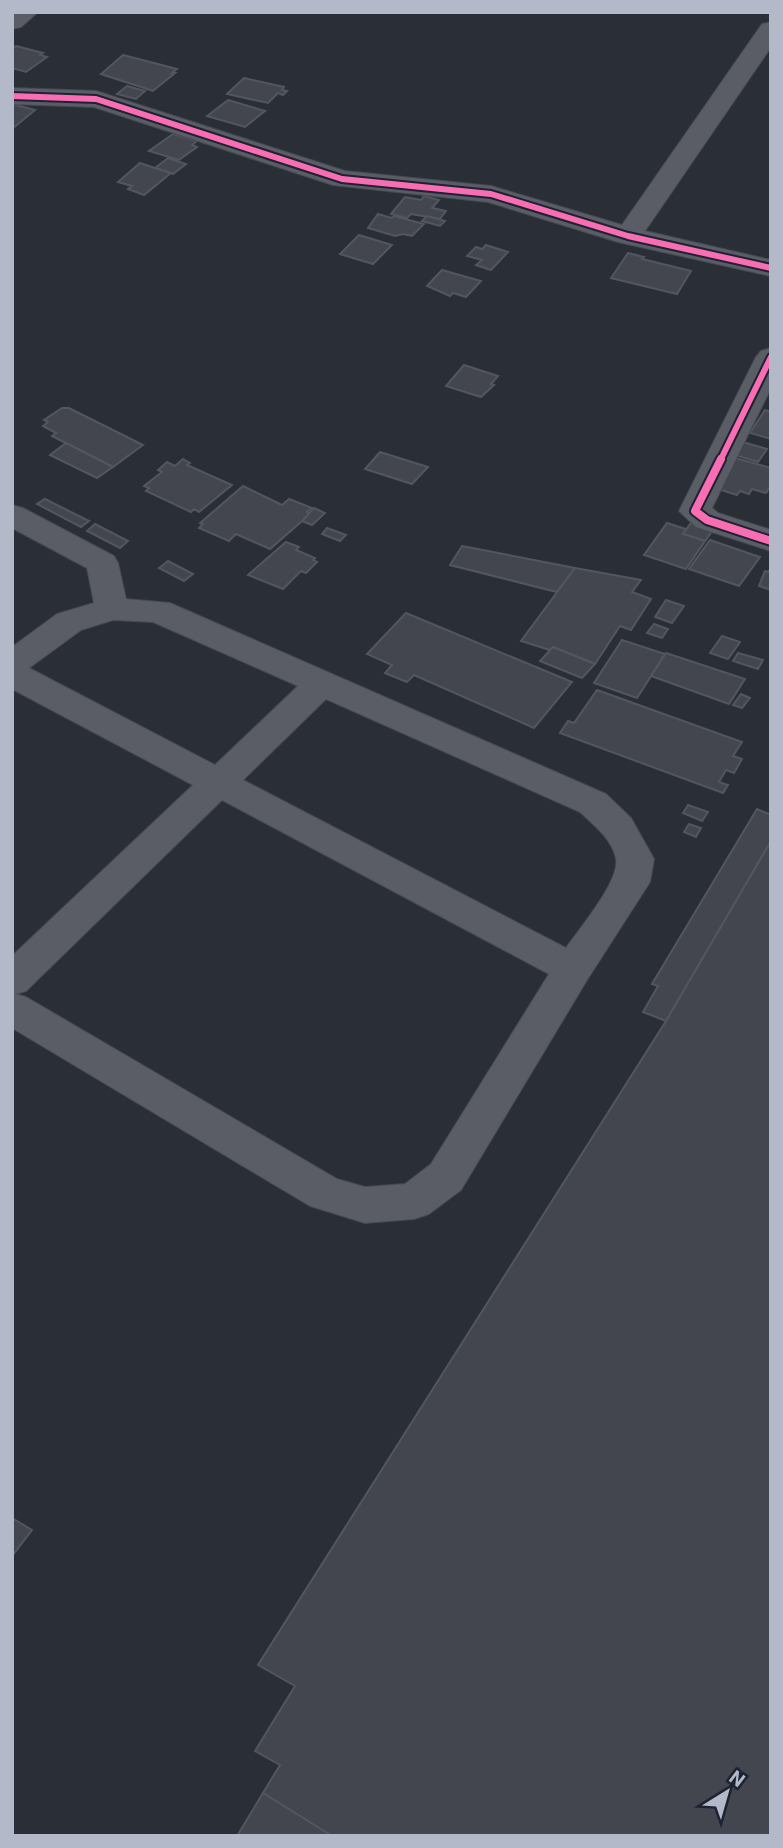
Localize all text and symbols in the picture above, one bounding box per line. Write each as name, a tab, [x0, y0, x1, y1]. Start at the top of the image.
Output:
north arrow	[692, 1757, 762, 1827]
text: N	[725, 1766, 749, 1792]

